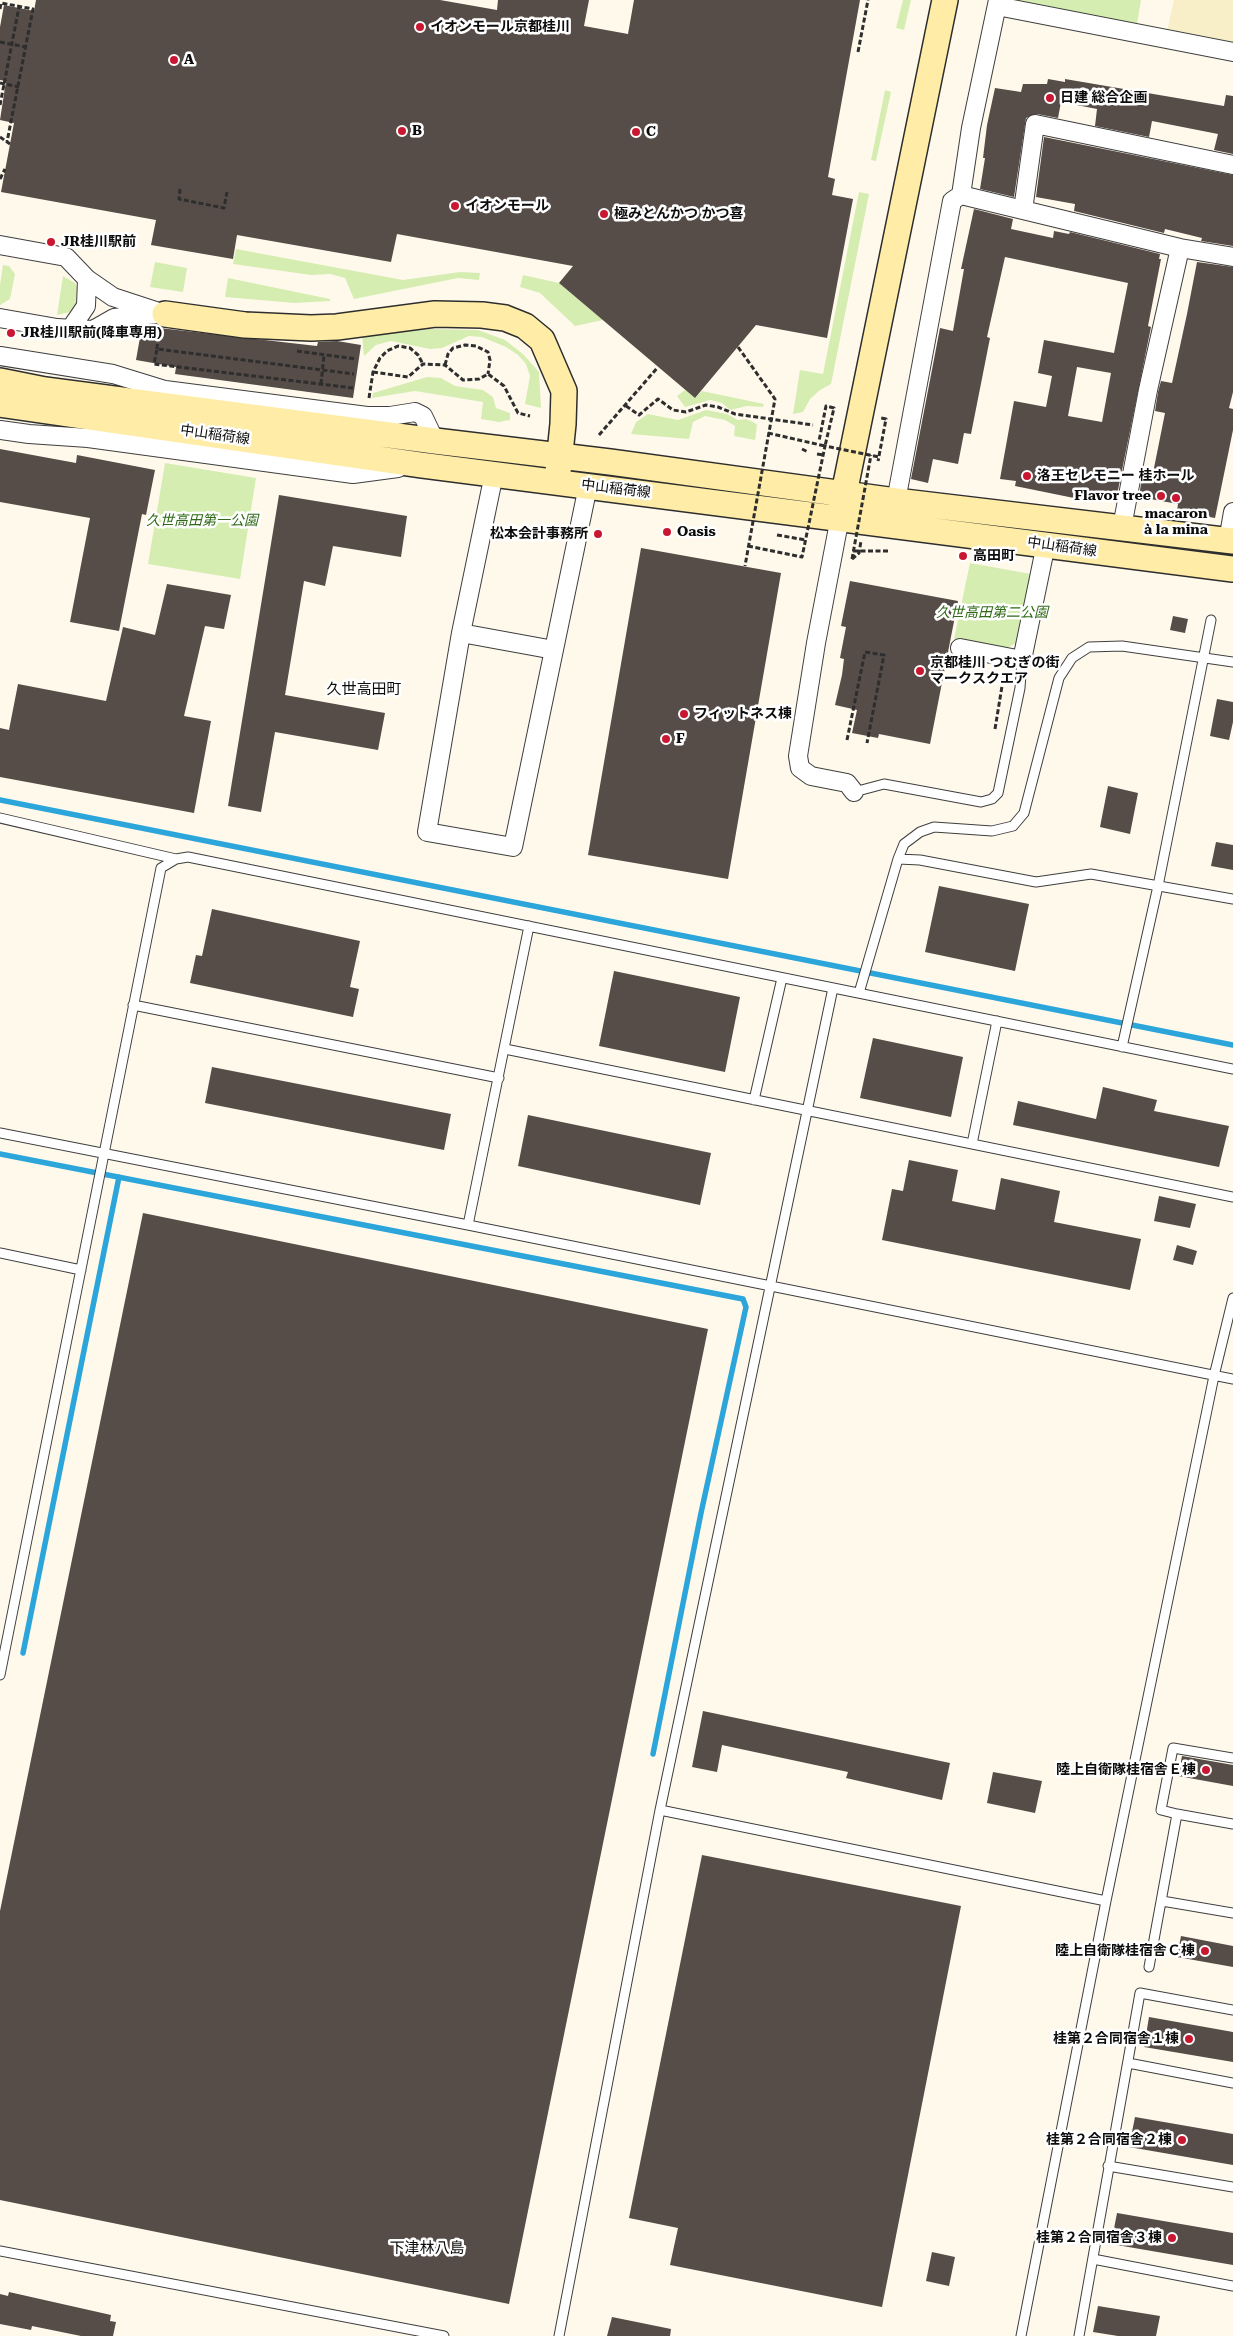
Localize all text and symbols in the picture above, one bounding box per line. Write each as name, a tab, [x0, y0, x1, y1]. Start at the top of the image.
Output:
place label: イオンモール京都桂川	[430, 19, 570, 35]
marker: イオンモール京都桂川	[414, 21, 426, 33]
place label: A	[184, 52, 194, 68]
marker: A	[168, 54, 180, 66]
place label: 日建 総合企画	[1060, 90, 1148, 106]
marker: 日建 総合企画	[1044, 92, 1056, 104]
place label: B	[412, 123, 422, 139]
place label: C	[646, 124, 656, 140]
marker: B	[396, 125, 408, 137]
marker: C	[630, 126, 642, 138]
place label: イオンモール	[465, 198, 549, 214]
marker: イオンモール	[449, 200, 461, 212]
place label: 極みとんかつ かつ喜	[614, 206, 744, 222]
marker: 極みとんかつ かつ喜	[598, 208, 610, 220]
place label: JR桂川駅前	[61, 234, 136, 250]
marker: JR桂川駅前	[45, 236, 57, 248]
place label: JR桂川駅前(降車専用)	[21, 325, 162, 341]
marker: JR桂川駅前(降車専用)	[5, 327, 17, 339]
street label: 中山稲荷線	[179, 422, 251, 448]
place label: 洛王セレモニー 桂ホール	[1037, 468, 1195, 484]
marker: 洛王セレモニー 桂ホール	[1021, 470, 1033, 482]
street label: 中山稲荷線	[580, 476, 652, 502]
place label: Flavor tree	[1074, 488, 1151, 504]
marker: Flavor tree	[1155, 490, 1167, 502]
marker: macaron à la mina	[1170, 492, 1182, 504]
place label: macaron à la mina	[1144, 506, 1208, 538]
park label: 久世高田第一公園	[146, 513, 258, 529]
place label: Oasis	[677, 524, 716, 540]
place label: 松本会計事務所	[490, 526, 588, 542]
marker: Oasis	[661, 526, 673, 538]
marker: 松本会計事務所	[592, 528, 604, 540]
street label: 中山稲荷線	[1026, 534, 1098, 560]
place label: 高田町	[973, 548, 1015, 564]
marker: 高田町	[957, 550, 969, 562]
park label: 久世高田第二公園	[936, 605, 1048, 621]
place label: 京都桂川 つむぎの街 マークスクエア	[930, 655, 1060, 688]
marker: 京都桂川 つむぎの街 マークスクエア	[914, 665, 926, 677]
district label: 久世高田町	[327, 681, 401, 699]
place label: フィットネス棟	[694, 706, 792, 722]
marker: フィットネス棟	[678, 708, 690, 720]
place label: F	[676, 731, 685, 747]
marker: F	[660, 733, 672, 745]
place label: 陸上自衛隊桂宿舎Ｅ棟	[1056, 1762, 1196, 1778]
marker: 陸上自衛隊桂宿舎Ｅ棟	[1200, 1764, 1212, 1776]
place label: 陸上自衛隊桂宿舎Ｃ棟	[1055, 1943, 1195, 1959]
marker: 陸上自衛隊桂宿舎Ｃ棟	[1199, 1945, 1211, 1957]
place label: 桂第２合同宿舎１棟	[1053, 2031, 1179, 2047]
marker: 桂第２合同宿舎１棟	[1183, 2033, 1195, 2045]
place label: 桂第２合同宿舎２棟	[1046, 2132, 1172, 2148]
marker: 桂第２合同宿舎２棟	[1176, 2134, 1188, 2146]
place label: 桂第２合同宿舎３棟	[1036, 2230, 1162, 2246]
marker: 桂第２合同宿舎３棟	[1166, 2232, 1178, 2244]
district label: 下津林八島	[390, 2240, 464, 2258]

